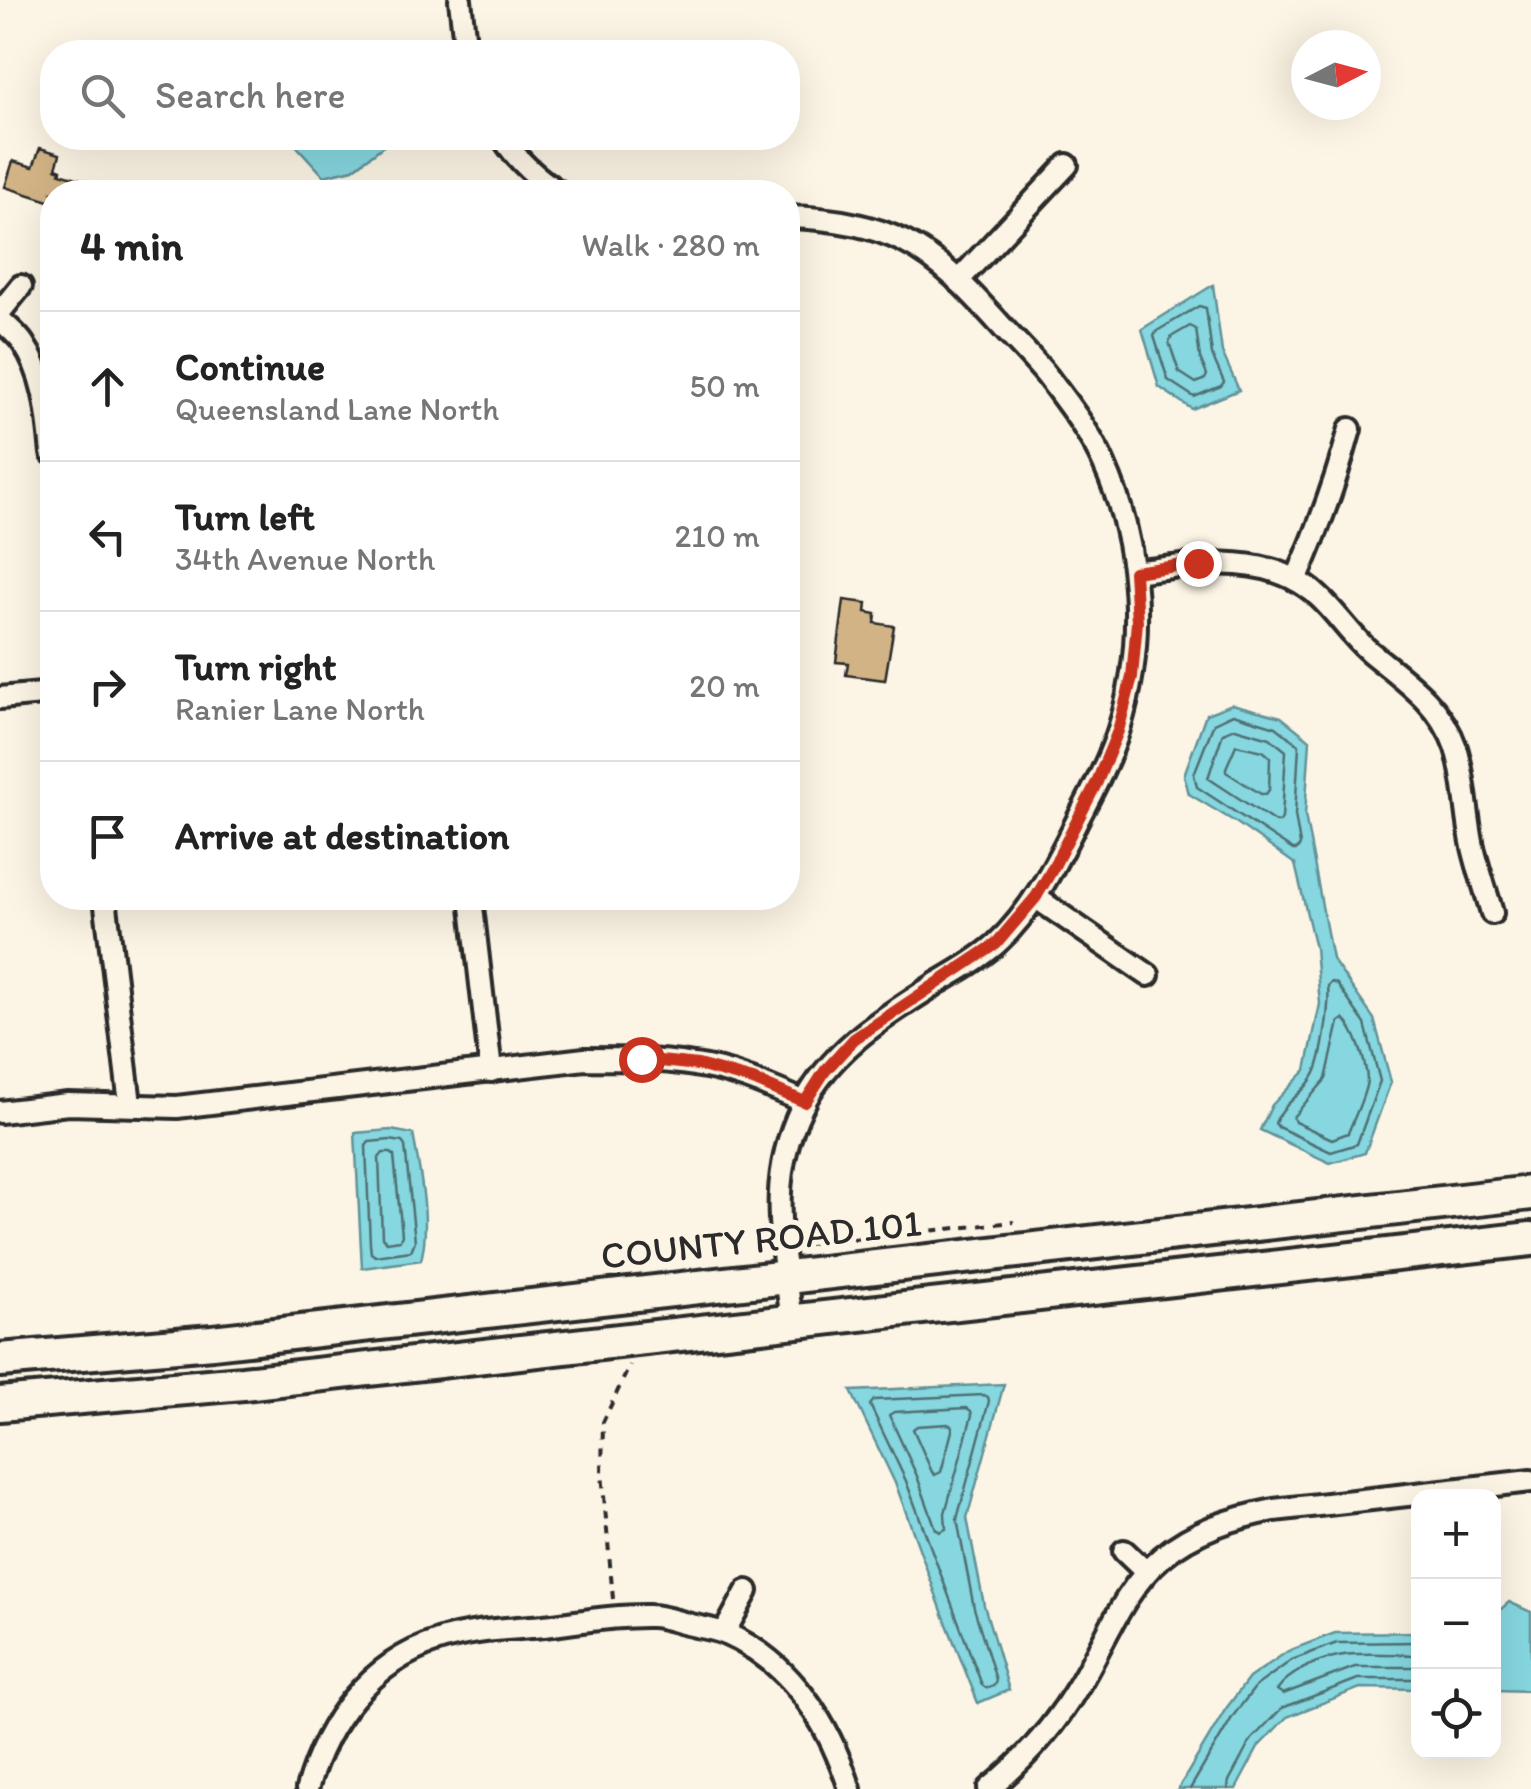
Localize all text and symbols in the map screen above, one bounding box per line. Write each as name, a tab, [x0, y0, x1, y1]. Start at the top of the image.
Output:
north arrow	[1291, 30, 1381, 120]
search box	[40, 40, 800, 150]
icon: search	[75, 68, 130, 123]
text: Search here	[155, 72, 346, 118]
text: 4 min	[80, 220, 183, 271]
text: Walk · 280 m	[581, 226, 760, 264]
text: Continue	[175, 344, 325, 390]
icon: ahead	[80, 359, 135, 414]
text: 50 m	[689, 367, 760, 405]
text: Queensland Lane North	[175, 390, 499, 428]
text: Turn left	[175, 494, 315, 540]
icon: left	[80, 509, 135, 564]
text: 210 m	[674, 517, 760, 555]
text: 34th Avenue North	[175, 540, 435, 578]
route end	[1176, 541, 1222, 587]
text: Turn right	[175, 644, 337, 690]
icon: right	[80, 659, 135, 714]
text: 20 m	[689, 667, 760, 705]
text: Ranier Lane North	[175, 690, 425, 728]
icon: arrive	[80, 809, 135, 864]
text: Arrive at destination	[175, 813, 510, 859]
route start	[619, 1037, 665, 1083]
street label: COUNTY ROAD 101	[598, 1199, 924, 1279]
map controls	[1411, 1489, 1501, 1759]
button: +	[1411, 1489, 1501, 1579]
button: −	[1411, 1579, 1501, 1669]
button: locate	[1411, 1669, 1501, 1759]

